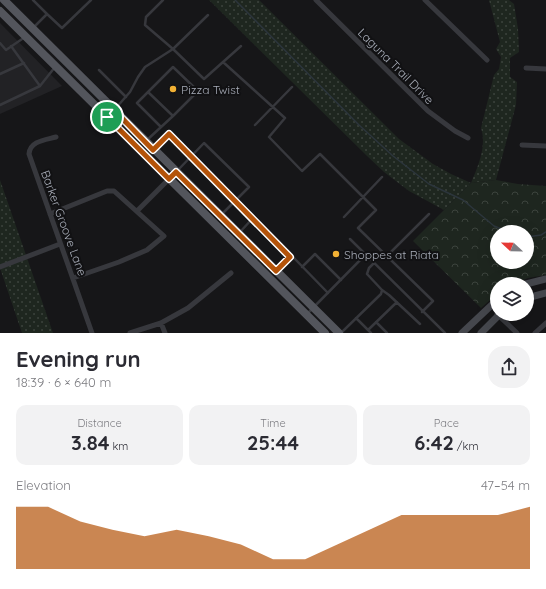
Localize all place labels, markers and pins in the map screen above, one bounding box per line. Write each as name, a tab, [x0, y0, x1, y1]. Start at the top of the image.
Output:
place label: Pizza Twist	[181, 82, 240, 97]
marker: Pizza Twist	[168, 84, 178, 94]
pin	[90, 100, 124, 134]
place label: Shoppes at Riata	[344, 247, 439, 262]
marker: Shoppes at Riata	[331, 249, 341, 259]

